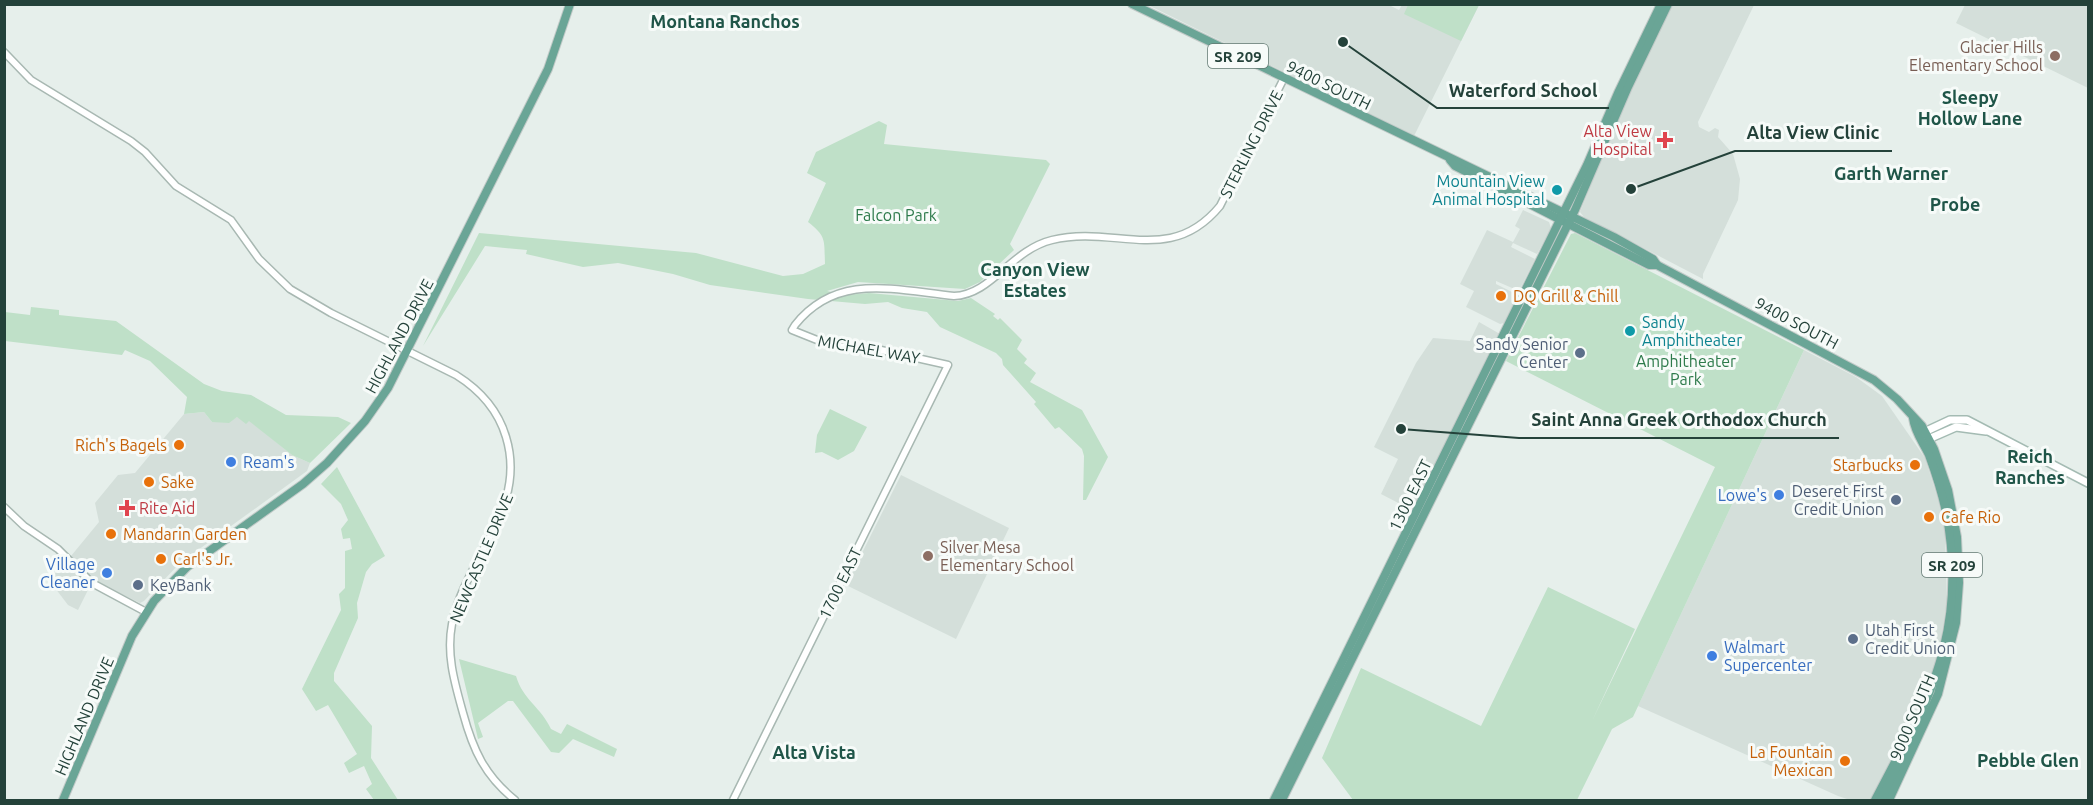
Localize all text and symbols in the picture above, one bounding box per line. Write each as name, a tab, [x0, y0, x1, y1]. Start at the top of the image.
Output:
district label: Montana Ranchos	[650, 11, 800, 31]
place label: Glacier Hills Elementary School	[1909, 38, 2043, 74]
road number: SR 209	[1208, 44, 1268, 68]
marker: Glacier Hills Elementary School	[2048, 49, 2062, 63]
street label: 9400 SOUTH	[1284, 57, 1374, 113]
callout: Waterford School	[1437, 72, 1609, 108]
text: Waterford School	[1449, 80, 1598, 100]
street label: STERLING DRIVE	[1216, 87, 1286, 201]
district label: Sleepy Hollow Lane	[1918, 87, 2022, 128]
callout: Alta View Clinic	[1735, 115, 1892, 151]
place label: Alta View Hospital	[1583, 122, 1653, 158]
text: Alta View Clinic	[1747, 122, 1880, 142]
marker: Alta View Hospital	[1656, 131, 1674, 149]
district label: Garth Warner	[1834, 163, 1949, 183]
place label: Mountain View Animal Hospital	[1432, 172, 1546, 208]
marker: Mountain View Animal Hospital	[1550, 183, 1564, 197]
district label: Probe	[1930, 194, 1980, 214]
park label: Falcon Park	[855, 206, 937, 224]
district label: Canyon View Estates	[980, 259, 1090, 300]
street label: HIGHLAND DRIVE	[361, 276, 437, 396]
place label: DQ Grill & Chill	[1513, 287, 1618, 305]
marker: DQ Grill & Chill	[1494, 289, 1508, 303]
street label: 9400 SOUTH	[1752, 294, 1842, 352]
place label: Sandy Amphitheater	[1642, 313, 1742, 349]
marker: Sandy Amphitheater	[1623, 324, 1637, 338]
street label: MICHAEL WAY	[817, 331, 922, 367]
place label: Sandy Senior Center	[1476, 335, 1568, 371]
marker: Sandy Senior Center	[1573, 346, 1587, 360]
park label: Amphitheater Park	[1636, 352, 1736, 388]
callout: Saint Anna Greek Orthodox Church	[1519, 402, 1839, 438]
text: Saint Anna Greek Orthodox Church	[1531, 409, 1827, 429]
place label: Rich's Bagels	[75, 436, 167, 454]
marker: Rich's Bagels	[172, 438, 186, 452]
district label: Reich Ranches	[1995, 446, 2065, 487]
place label: Ream's	[243, 453, 294, 471]
marker: Ream's	[224, 455, 238, 469]
street label: 1300 EAST	[1385, 456, 1435, 533]
place label: Starbucks	[1833, 456, 1903, 474]
marker: Starbucks	[1908, 458, 1922, 472]
place label: Sake	[161, 473, 194, 491]
marker: Sake	[142, 475, 156, 489]
place label: Deseret First Credit Union	[1792, 482, 1885, 518]
place label: Lowe's	[1718, 486, 1767, 504]
marker: Lowe's	[1772, 488, 1786, 502]
street label: NEWCASTLE DRIVE	[446, 491, 516, 625]
marker: Deseret First Credit Union	[1889, 493, 1903, 507]
place label: Rite Aid	[139, 499, 195, 517]
marker: Rite Aid	[120, 501, 134, 515]
place label: Cafe Rio	[1941, 508, 2001, 526]
marker: Cafe Rio	[1922, 510, 1936, 524]
place label: Mandarin Garden	[123, 525, 247, 543]
marker: Mandarin Garden	[104, 527, 118, 541]
place label: Silver Mesa Elementary School	[940, 538, 1074, 574]
street label: 1700 EAST	[815, 544, 865, 621]
marker: Silver Mesa Elementary School	[921, 549, 935, 563]
place label: Carl's Jr.	[173, 550, 233, 568]
marker: Carl's Jr.	[154, 552, 168, 566]
road number: SR 209	[1922, 553, 1982, 577]
place label: Village Cleaner	[40, 555, 95, 591]
marker: Village Cleaner	[100, 566, 114, 580]
place label: KeyBank	[150, 576, 212, 594]
marker: KeyBank	[131, 578, 145, 592]
place label: Utah First Credit Union	[1865, 621, 1955, 657]
marker: Utah First Credit Union	[1846, 632, 1860, 646]
place label: Walmart Supercenter	[1724, 638, 1812, 674]
marker: Walmart Supercenter	[1705, 649, 1719, 663]
street label: HIGHLAND DRIVE	[51, 654, 117, 778]
street label: 9000 SOUTH	[1886, 671, 1938, 763]
district label: Alta Vista	[772, 742, 856, 762]
place label: La Fountain Mexican	[1749, 743, 1833, 779]
district label: Pebble Glen	[1977, 750, 2079, 770]
marker: La Fountain Mexican	[1838, 754, 1852, 768]

